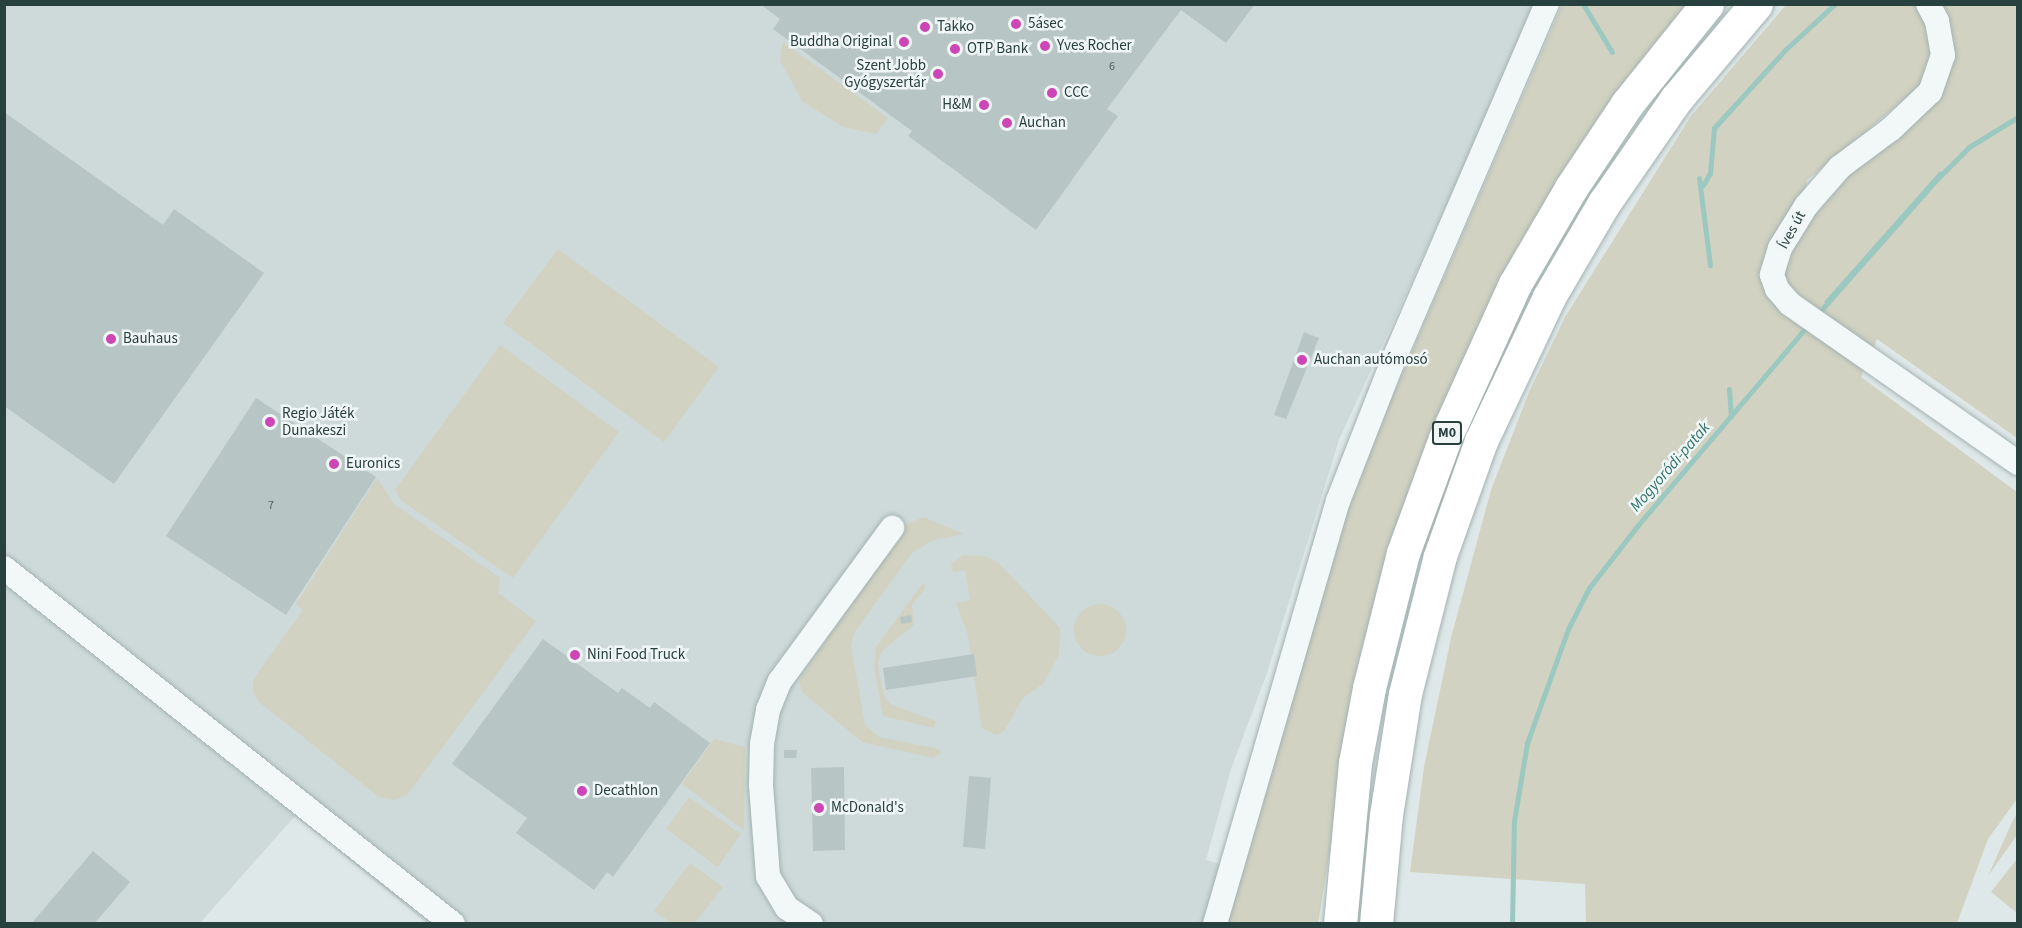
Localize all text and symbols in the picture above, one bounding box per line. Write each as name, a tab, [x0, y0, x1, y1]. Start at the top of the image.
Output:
place label: 5ásec	[1028, 15, 1064, 33]
marker: 5ásec	[1009, 17, 1023, 31]
place label: Takko	[937, 18, 974, 36]
marker: Takko	[918, 20, 932, 34]
place label: Buddha Original	[790, 33, 892, 51]
marker: Buddha Original	[897, 35, 911, 49]
place label: Yves Rocher	[1057, 37, 1132, 55]
marker: Yves Rocher	[1038, 39, 1052, 53]
place label: OTP Bank	[967, 40, 1028, 58]
marker: OTP Bank	[948, 42, 962, 56]
place label: Szent Jobb Gyógyszertár	[844, 56, 926, 91]
house number: 6	[1109, 60, 1115, 74]
marker: Szent Jobb Gyógyszertár	[931, 67, 945, 81]
place label: CCC	[1064, 84, 1089, 102]
marker: CCC	[1045, 86, 1059, 100]
place label: H&M	[942, 96, 972, 114]
marker: H&M	[977, 98, 991, 112]
place label: Auchan	[1019, 114, 1066, 132]
marker: Auchan	[1000, 116, 1014, 130]
street label: Íves út	[1774, 208, 1810, 252]
place label: Bauhaus	[123, 330, 178, 348]
marker: Bauhaus	[104, 332, 118, 346]
place label: Auchan autómosó	[1314, 351, 1428, 369]
marker: Auchan autómosó	[1295, 353, 1309, 367]
place label: Regio Játék Dunakeszi	[282, 404, 354, 439]
marker: Regio Játék Dunakeszi	[263, 415, 277, 429]
water label: Mogyoródi-patak	[1626, 418, 1714, 516]
road number: M0	[1430, 422, 1464, 444]
place label: Euronics	[346, 455, 400, 473]
marker: Euronics	[327, 457, 341, 471]
house number: 7	[268, 499, 274, 513]
place label: Nini Food Truck	[587, 646, 685, 664]
marker: Nini Food Truck	[568, 648, 582, 662]
place label: Decathlon	[594, 782, 658, 800]
marker: Decathlon	[575, 784, 589, 798]
place label: McDonald's	[831, 799, 904, 817]
marker: McDonald's	[812, 801, 826, 815]

